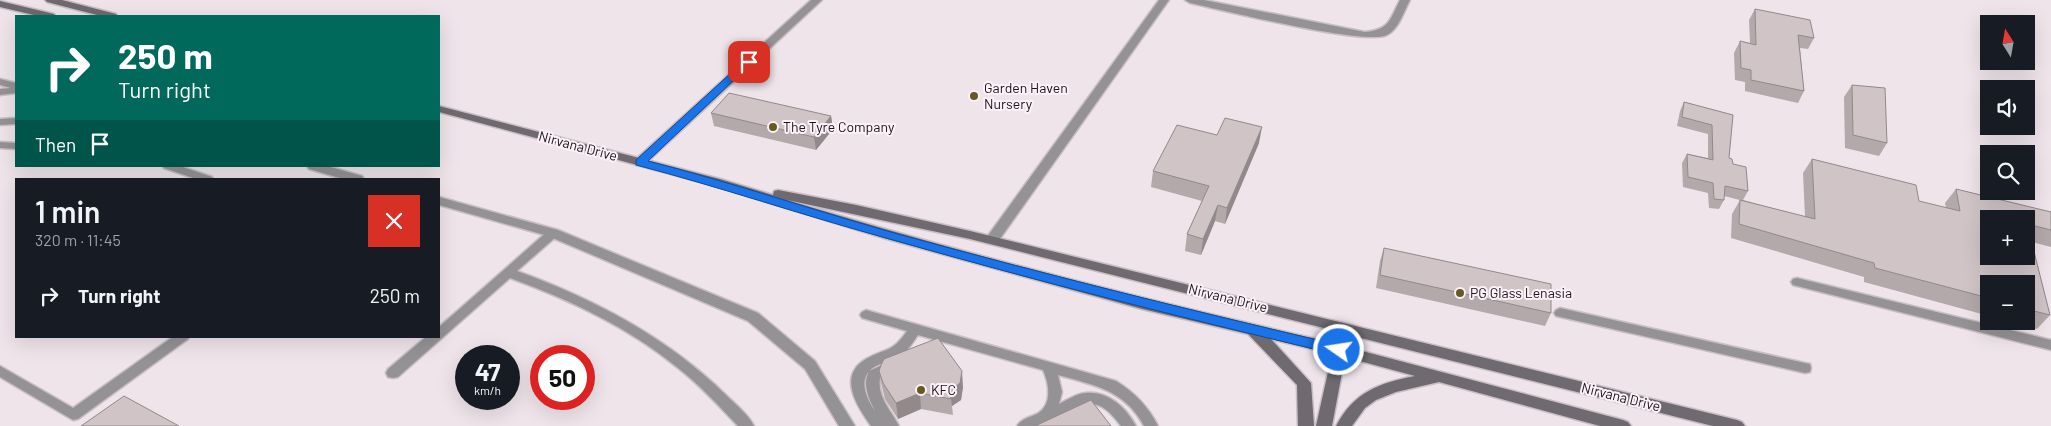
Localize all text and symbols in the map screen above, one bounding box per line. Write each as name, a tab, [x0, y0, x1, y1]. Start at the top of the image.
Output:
north arrow	[1980, 15, 2035, 70]
map controls	[1980, 15, 2035, 330]
text: 250 m	[118, 34, 213, 76]
icon: right	[35, 35, 100, 100]
pin	[728, 41, 770, 83]
icon: arrive	[735, 48, 763, 76]
text: Turn right	[118, 76, 211, 102]
place label: Garden Haven Nursery	[984, 79, 1068, 112]
button: sound	[1980, 80, 2035, 135]
marker: Garden Haven Nursery	[968, 90, 980, 102]
place label: The Tyre Company	[783, 118, 895, 135]
marker: The Tyre Company	[767, 121, 779, 133]
street label: Nirvana Drive	[537, 127, 619, 164]
icon: arrive	[86, 130, 114, 158]
text: Then	[35, 133, 76, 156]
button: search	[1980, 145, 2035, 200]
text: 1 min	[35, 193, 100, 229]
button: close	[368, 195, 420, 247]
button: +	[1980, 210, 2035, 265]
text: 320 m · 11:45	[35, 230, 121, 249]
button: −	[1980, 275, 2035, 330]
street label: Nirvana Drive	[1187, 279, 1269, 316]
icon: right	[35, 282, 63, 310]
text: Turn right	[78, 284, 160, 307]
text: 250 m	[370, 284, 420, 307]
place label: PG Glass Lenasia	[1470, 284, 1572, 301]
marker: PG Glass Lenasia	[1454, 287, 1466, 299]
position arrow	[1312, 323, 1364, 375]
speed limit sign: 50	[530, 345, 595, 410]
text: 47	[475, 356, 500, 386]
street label: Nirvana Drive	[1580, 378, 1662, 415]
place label: KFC	[931, 381, 956, 398]
text: km/h	[474, 383, 501, 397]
marker: KFC	[915, 384, 927, 396]

